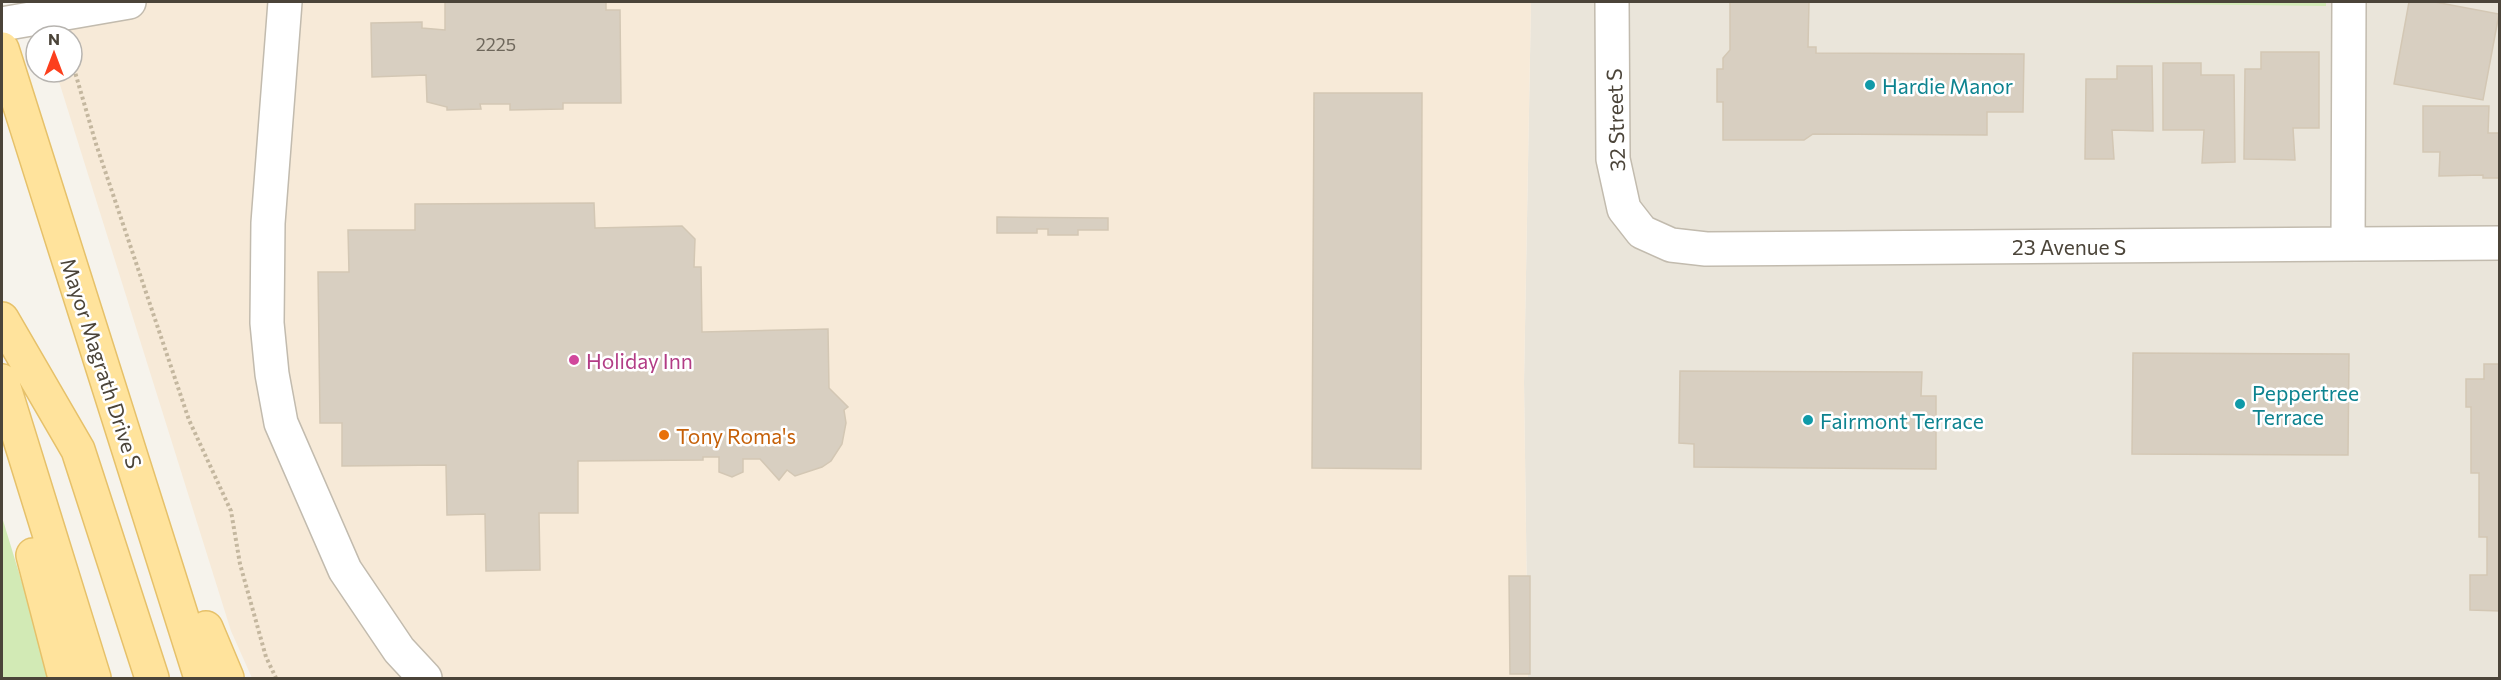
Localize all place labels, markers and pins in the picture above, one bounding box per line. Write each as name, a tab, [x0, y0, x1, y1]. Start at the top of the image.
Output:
place label: Hardie Manor	[1882, 73, 2013, 98]
marker: Hardie Manor	[1863, 78, 1877, 92]
place label: Holiday Inn	[586, 348, 693, 373]
marker: Holiday Inn	[567, 353, 581, 367]
place label: Peppertree Terrace	[2252, 380, 2359, 429]
marker: Peppertree Terrace	[2233, 397, 2247, 411]
place label: Fairmont Terrace	[1820, 408, 1984, 433]
marker: Fairmont Terrace	[1801, 413, 1815, 427]
place label: Tony Roma's	[676, 423, 796, 448]
marker: Tony Roma's	[657, 428, 671, 442]

